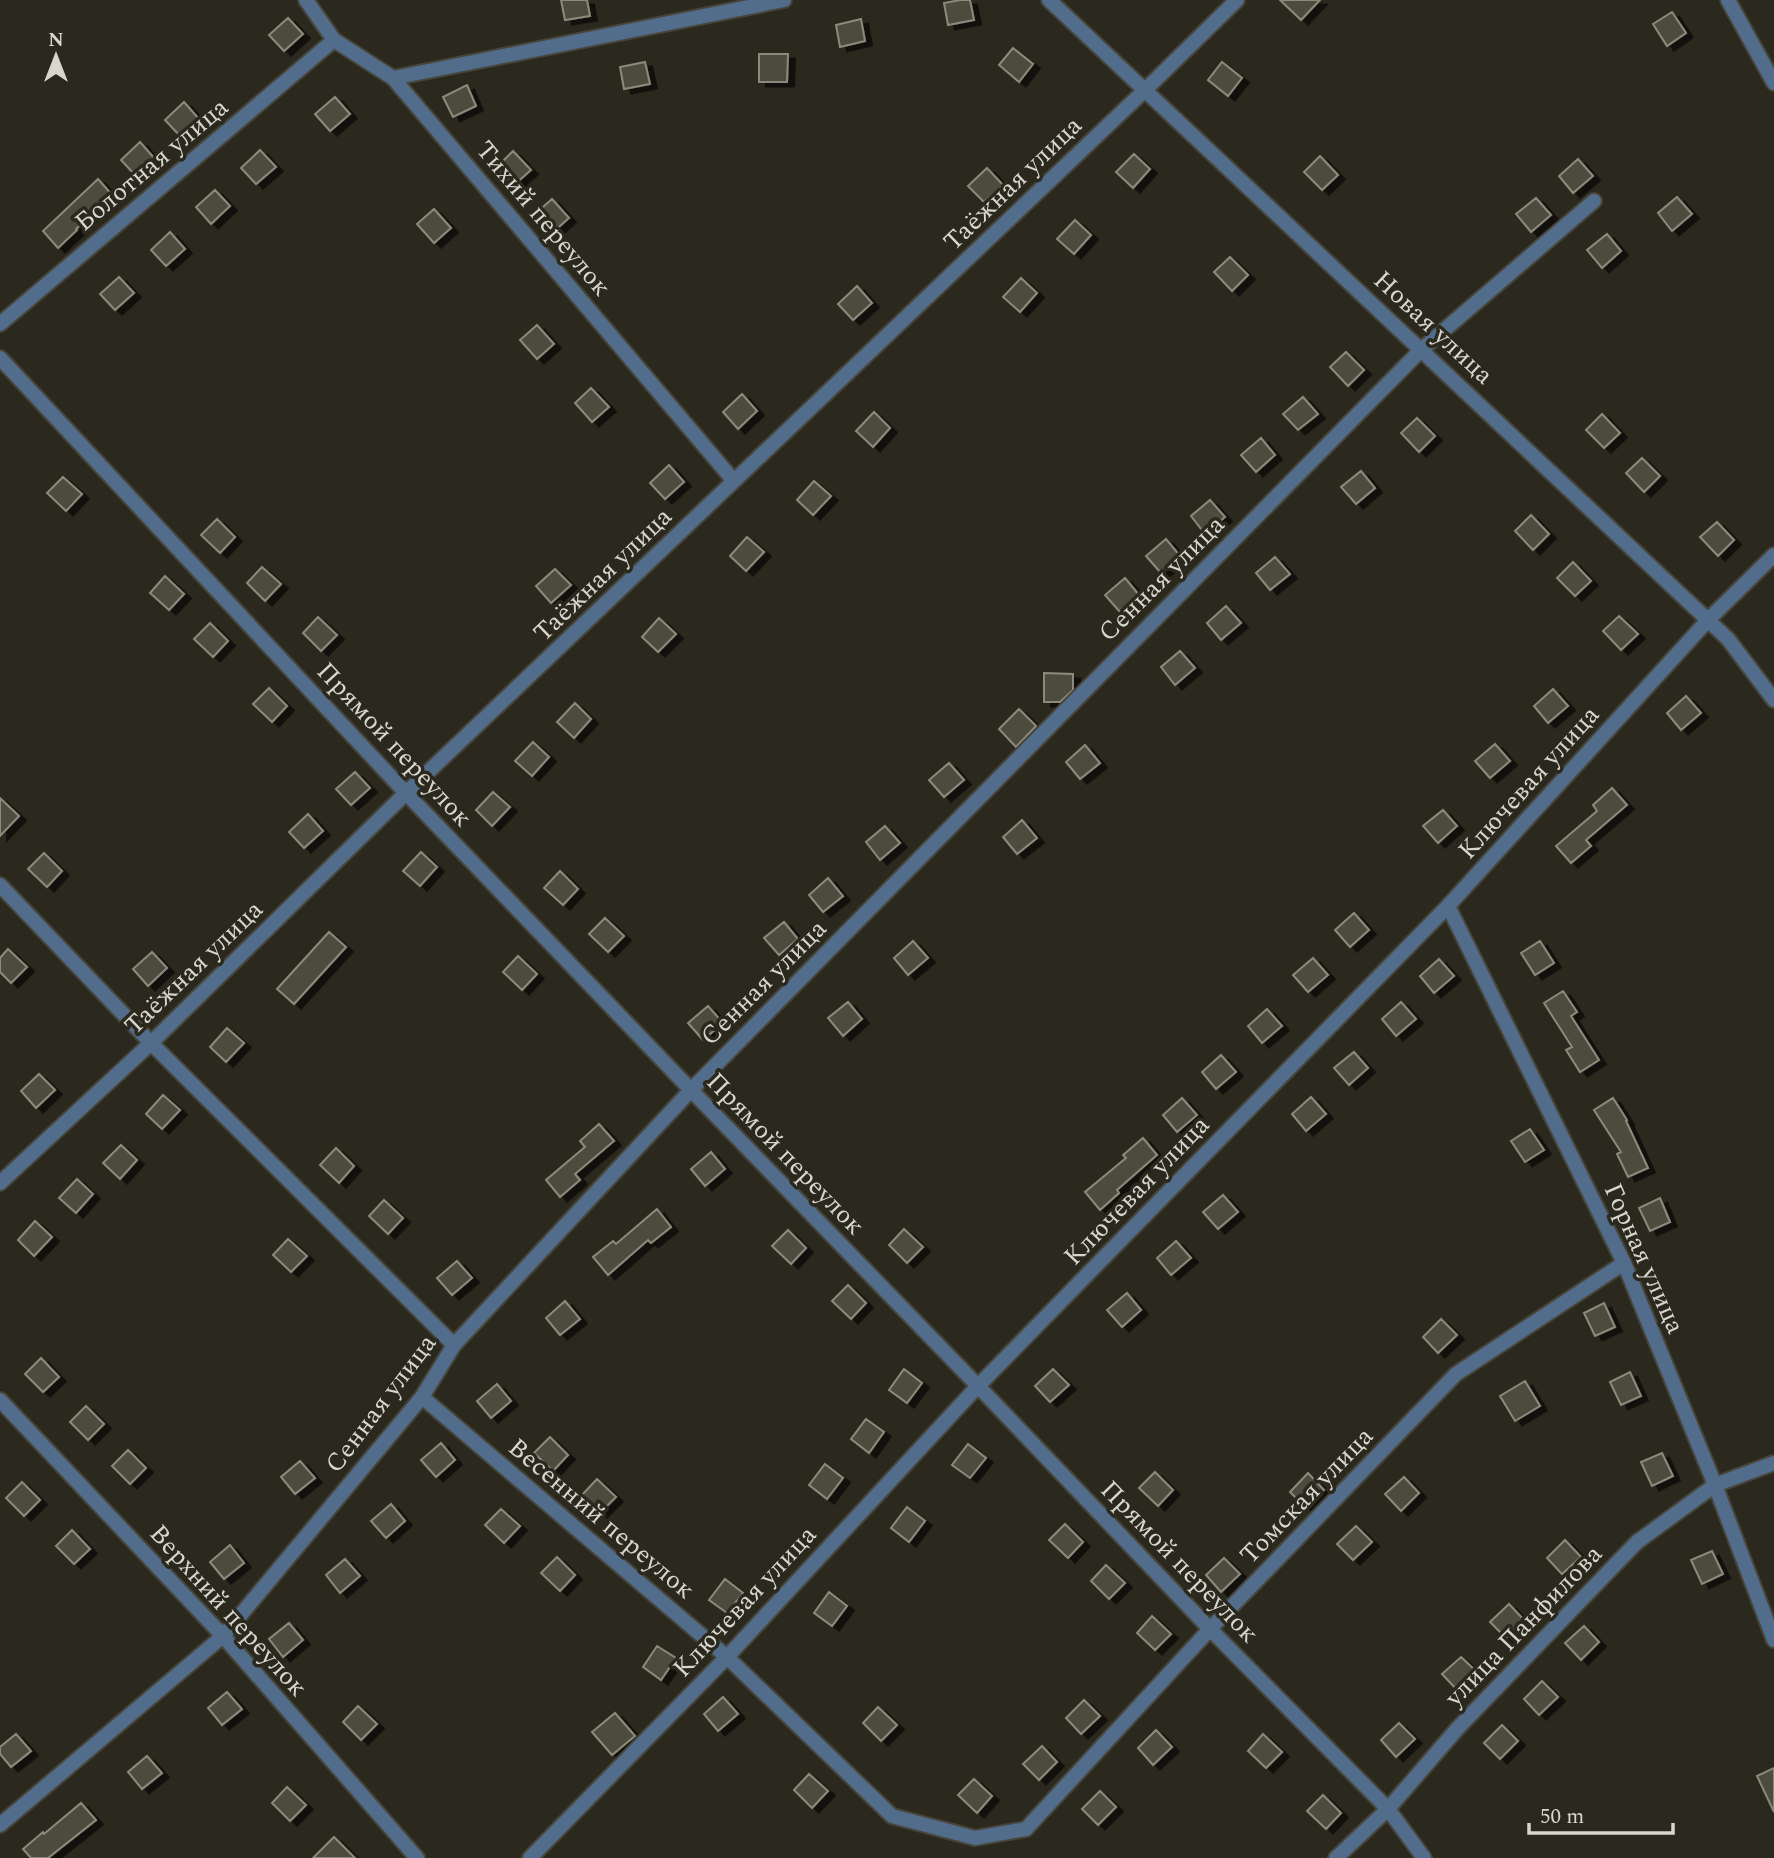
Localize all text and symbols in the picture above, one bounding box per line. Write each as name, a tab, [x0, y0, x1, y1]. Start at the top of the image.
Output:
north arrow	[21, 21, 91, 91]
text: N	[48, 26, 64, 55]
street label: Болотная улица	[66, 88, 238, 241]
street label: Таёжная улица	[934, 107, 1092, 261]
street label: Тихий переулок	[466, 132, 621, 306]
street label: Новая улица	[1364, 261, 1503, 394]
street label: Таёжная улица	[524, 498, 682, 652]
street label: Сенная улица	[1089, 506, 1235, 651]
street label: Прямой переулок	[307, 653, 482, 836]
street label: Ключевая улица	[1448, 696, 1609, 869]
street label: Таёжная улица	[115, 891, 273, 1045]
street label: Сенная улица	[691, 910, 837, 1055]
street label: Прямой переулок	[697, 1063, 874, 1244]
street label: Ключевая улица	[1054, 1106, 1219, 1275]
street label: Горная улица	[1593, 1177, 1695, 1340]
street label: Сенная улица	[315, 1325, 447, 1482]
street label: Томская улица	[1230, 1418, 1383, 1574]
street label: Весенний переулок	[499, 1428, 704, 1609]
street label: Прямой переулок	[1091, 1471, 1268, 1652]
street label: Верхний переулок	[140, 1515, 317, 1706]
street label: Ключевая улица	[663, 1516, 826, 1687]
street label: улица Панфилова	[1435, 1535, 1612, 1717]
scale bar	[1529, 1792, 1672, 1836]
text: 50 m	[1540, 1801, 1584, 1833]

